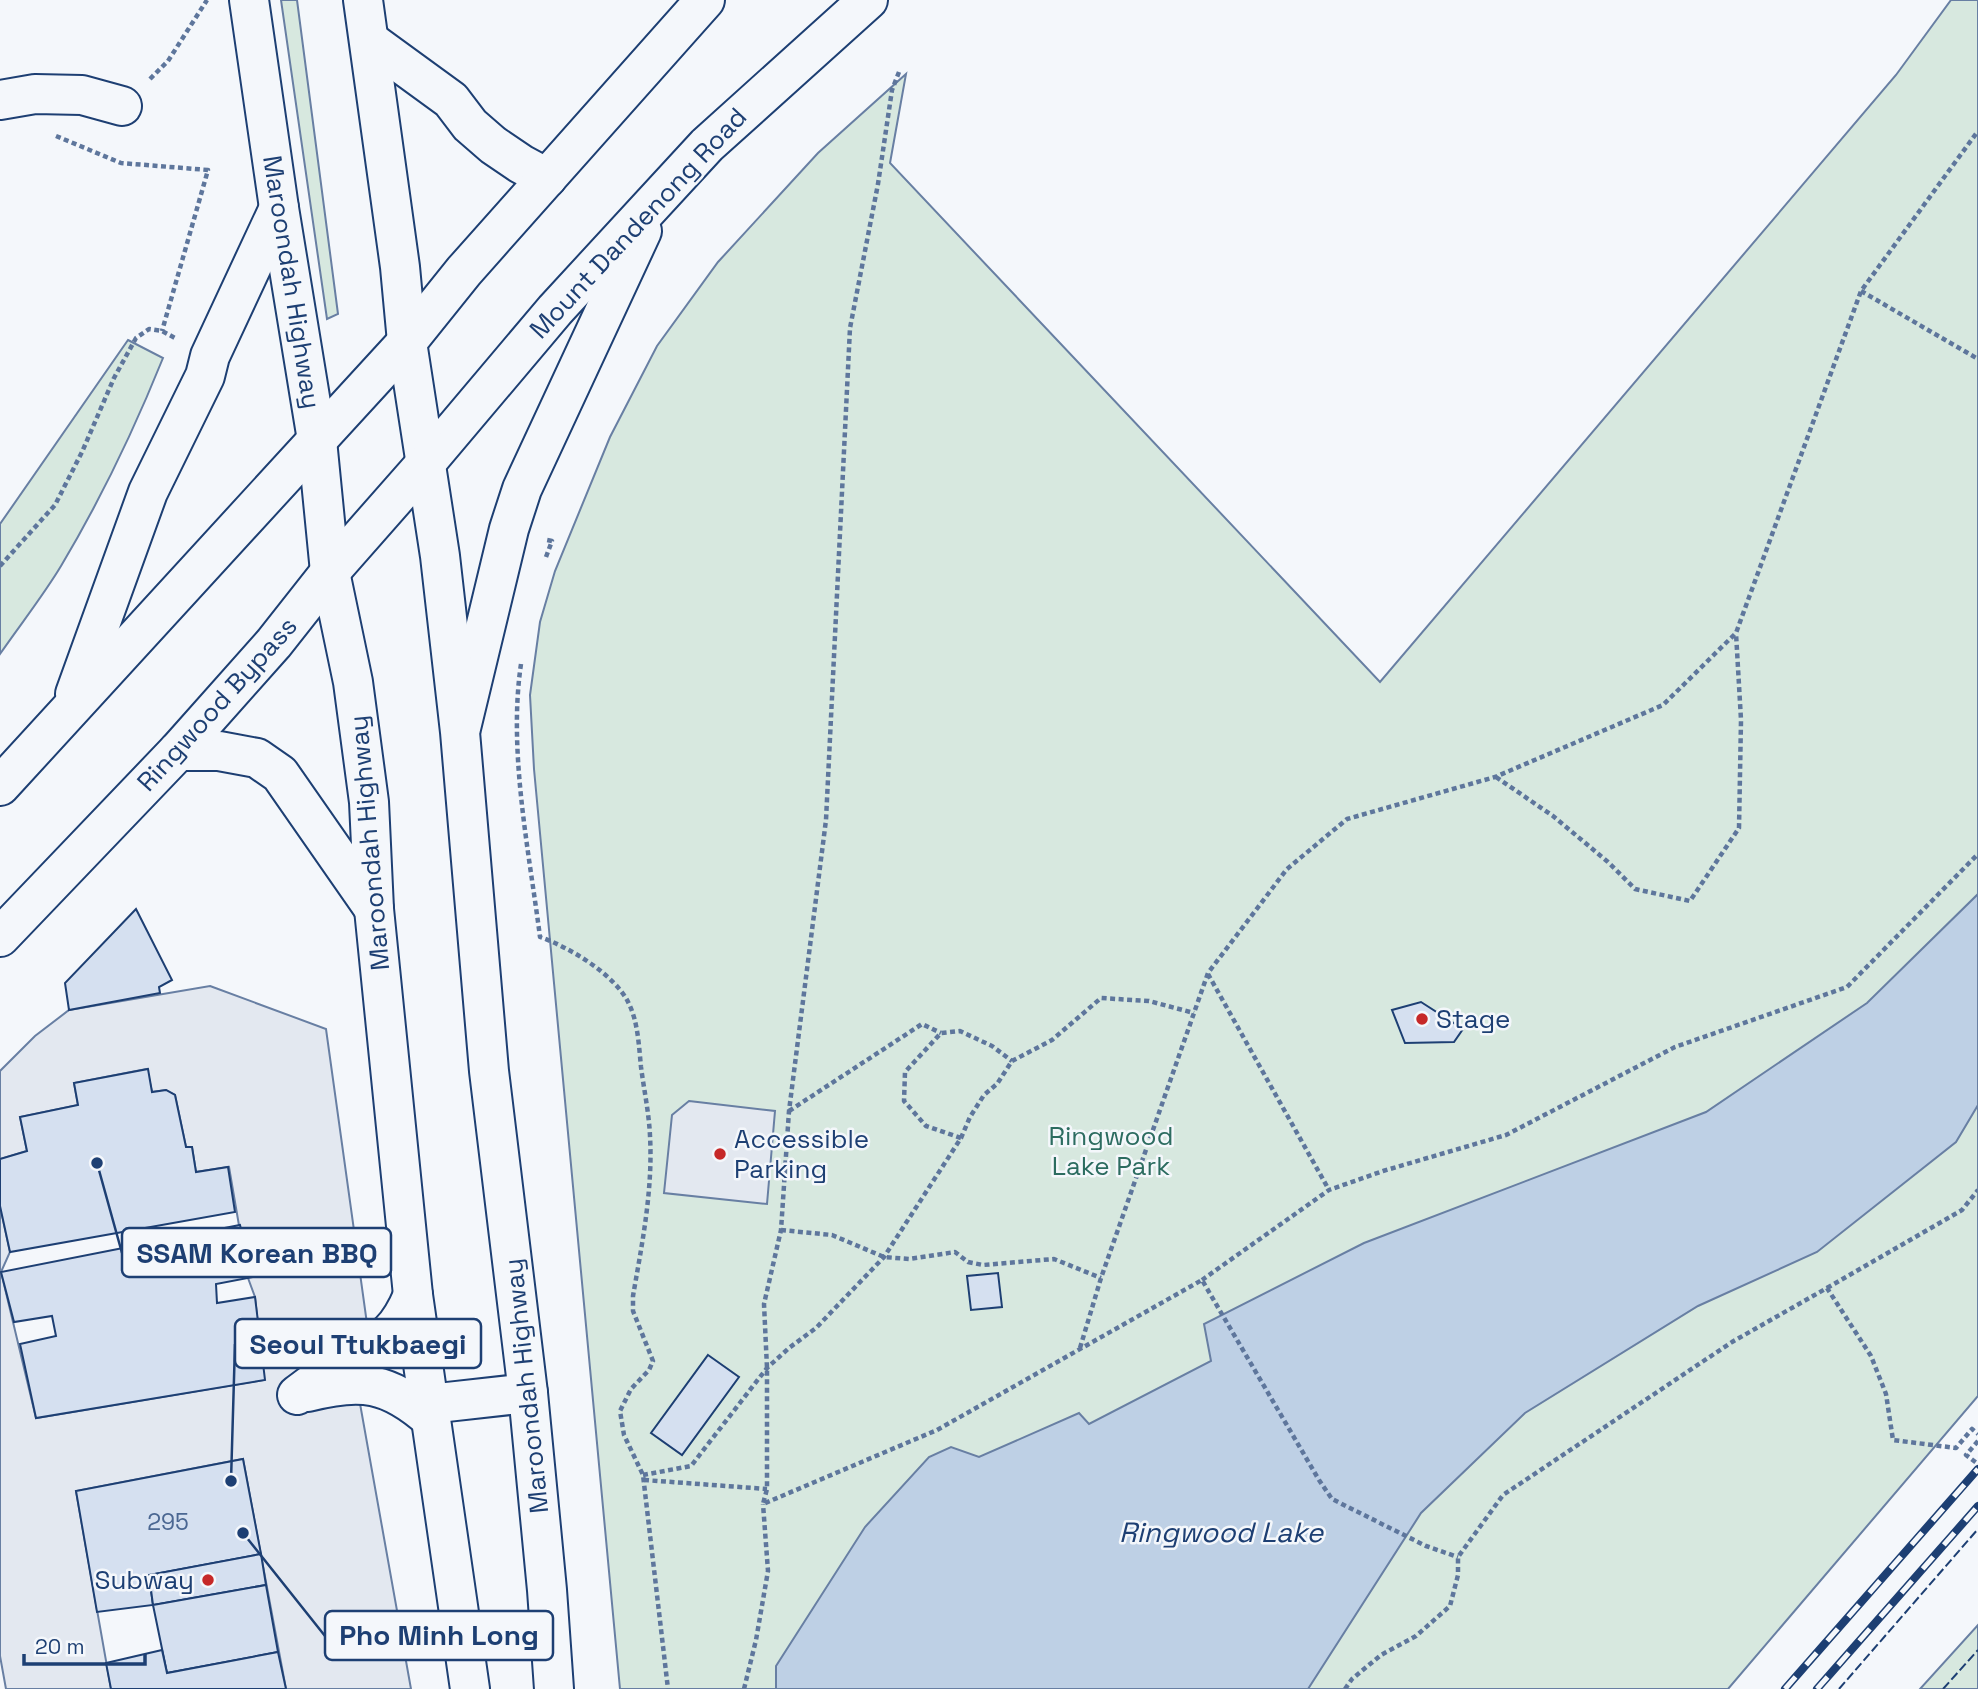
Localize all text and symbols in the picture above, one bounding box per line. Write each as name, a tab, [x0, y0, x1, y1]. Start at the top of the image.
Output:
street label: Mount Dandenong Road	[522, 100, 754, 346]
street label: Maroondah Highway	[255, 153, 329, 411]
street label: Ringwood Bypass	[130, 610, 304, 798]
street label: Maroondah Highway	[341, 714, 397, 972]
place label: Stage	[1436, 1002, 1511, 1036]
marker: Stage	[1414, 1011, 1430, 1027]
park label: Ringwood Lake Park	[1049, 1119, 1173, 1183]
place label: Accessible Parking	[734, 1122, 869, 1186]
marker: Accessible Parking	[712, 1146, 728, 1162]
callout: SSAM Korean BBQ	[122, 1228, 391, 1277]
text: SSAM Korean BBQ	[136, 1235, 378, 1271]
street label: Maroondah Highway	[496, 1257, 556, 1515]
callout: Seoul Ttukbaegi	[235, 1319, 481, 1368]
text: Seoul Ttukbaegi	[249, 1326, 467, 1362]
house number: 295	[147, 1507, 189, 1537]
water label: Ringwood Lake	[1119, 1514, 1324, 1550]
place label: Subway	[95, 1563, 194, 1597]
marker: Subway	[200, 1572, 216, 1588]
callout: Pho Minh Long	[325, 1611, 553, 1660]
text: Pho Minh Long	[339, 1617, 539, 1653]
scale bar	[24, 1622, 145, 1666]
text: 20 m	[35, 1633, 85, 1660]

